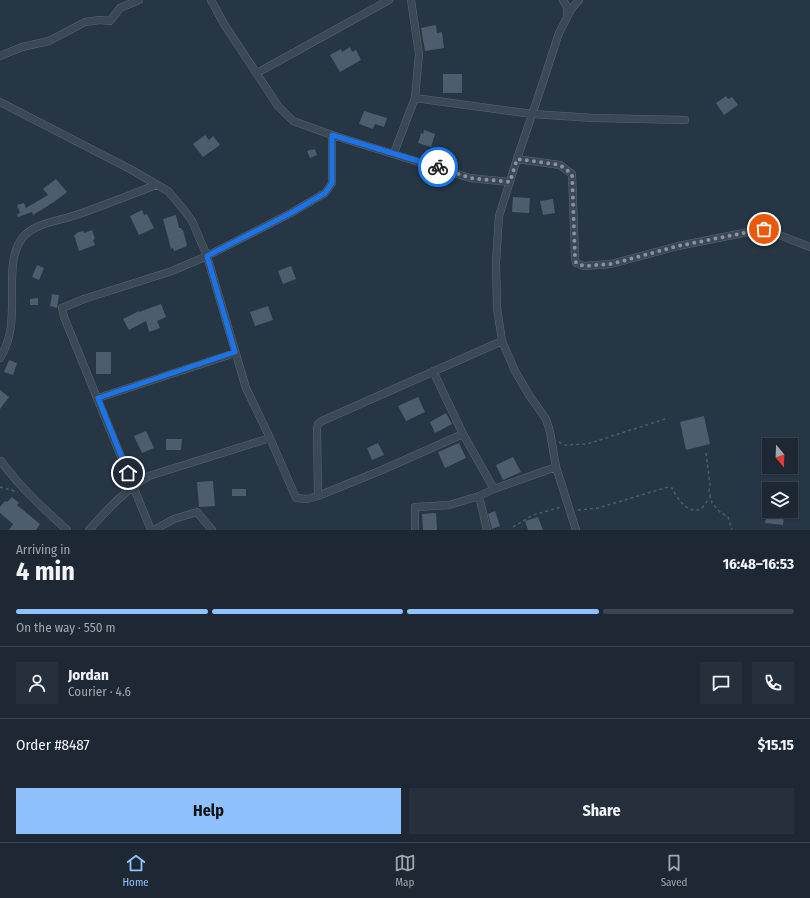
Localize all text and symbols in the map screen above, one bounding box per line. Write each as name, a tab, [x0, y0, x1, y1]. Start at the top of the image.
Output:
courier	[418, 147, 458, 187]
icon: bike	[427, 156, 449, 178]
pin	[747, 212, 781, 246]
icon: bag	[753, 218, 775, 240]
north arrow	[762, 438, 798, 474]
map controls	[762, 438, 798, 518]
pin	[111, 456, 145, 490]
icon: home	[117, 462, 139, 484]
button: layers	[762, 482, 798, 518]
text: Arriving in	[16, 542, 70, 557]
text: 16:48–16:53	[723, 555, 794, 573]
text: 4 min	[16, 556, 75, 587]
text: On the way · 550 m	[16, 620, 116, 635]
button: person	[16, 662, 58, 704]
button: chat	[700, 662, 742, 704]
button: phone	[752, 662, 794, 704]
text: Jordan	[68, 666, 109, 684]
text: Courier · 4.6	[68, 684, 131, 699]
text: Order #8487	[16, 736, 90, 754]
text: $15.15	[758, 736, 794, 754]
button: Help	[16, 788, 401, 834]
button: Share	[409, 788, 794, 834]
tab: Home	[122, 852, 149, 889]
tab: Map	[394, 852, 416, 889]
tab: Saved	[661, 852, 688, 889]

